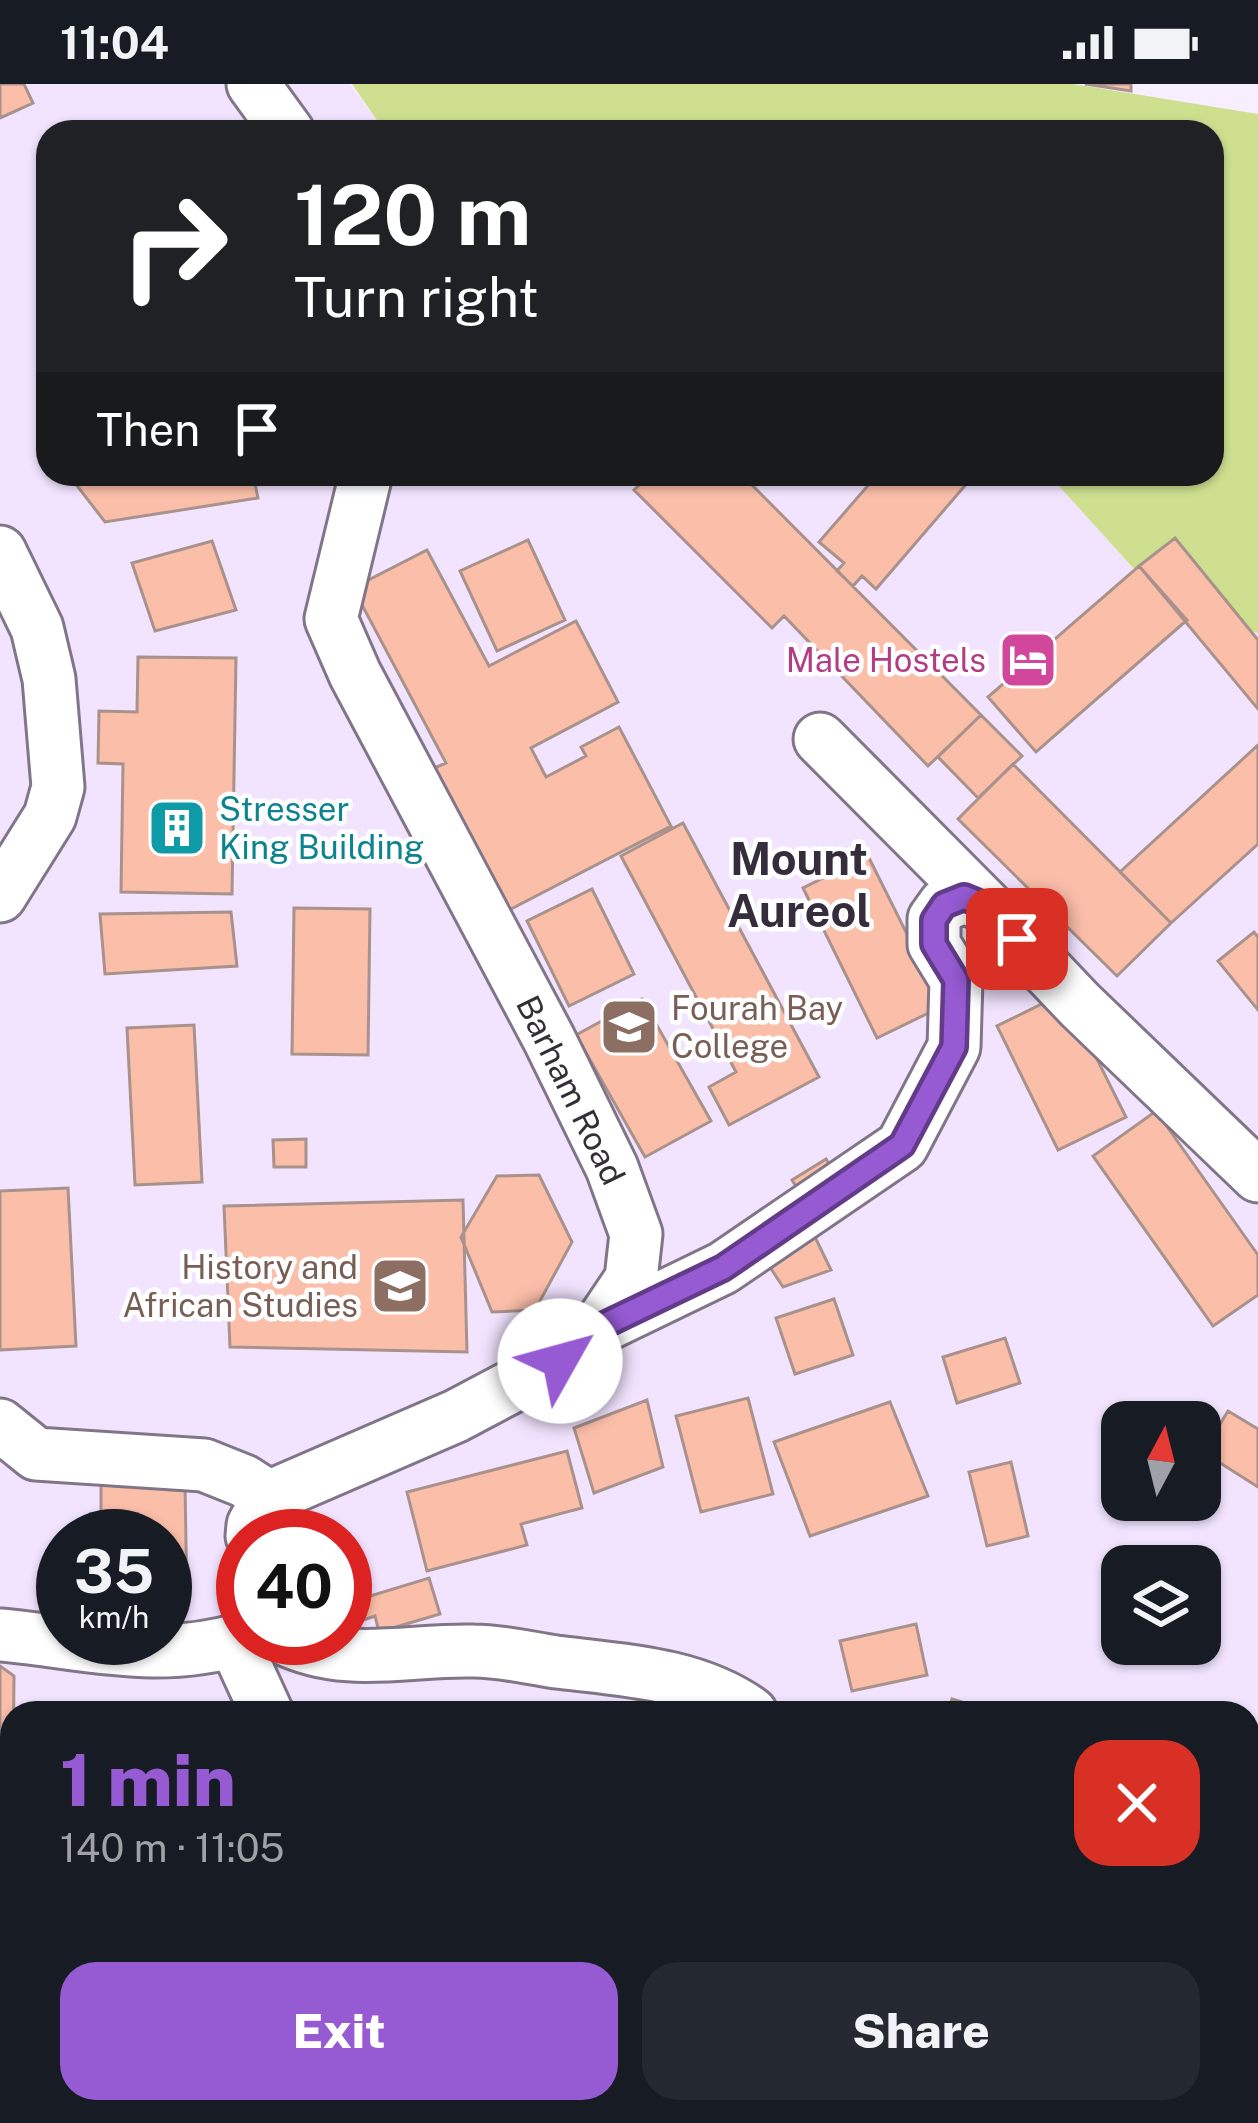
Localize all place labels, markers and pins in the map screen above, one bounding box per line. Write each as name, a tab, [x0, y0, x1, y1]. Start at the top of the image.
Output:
hotel icon: Male Hostels	[997, 629, 1059, 691]
place label: Male Hostels	[786, 641, 986, 679]
place label: Stresser King Building	[219, 790, 424, 866]
building icon: Stresser King Building	[146, 797, 208, 859]
pin	[966, 888, 1068, 990]
place label: Fourah Bay College	[671, 989, 843, 1065]
school or university icon: Fourah Bay College	[598, 996, 660, 1058]
place label: History and African Studies	[122, 1248, 358, 1324]
school or university icon: History and African Studies	[369, 1255, 431, 1317]

